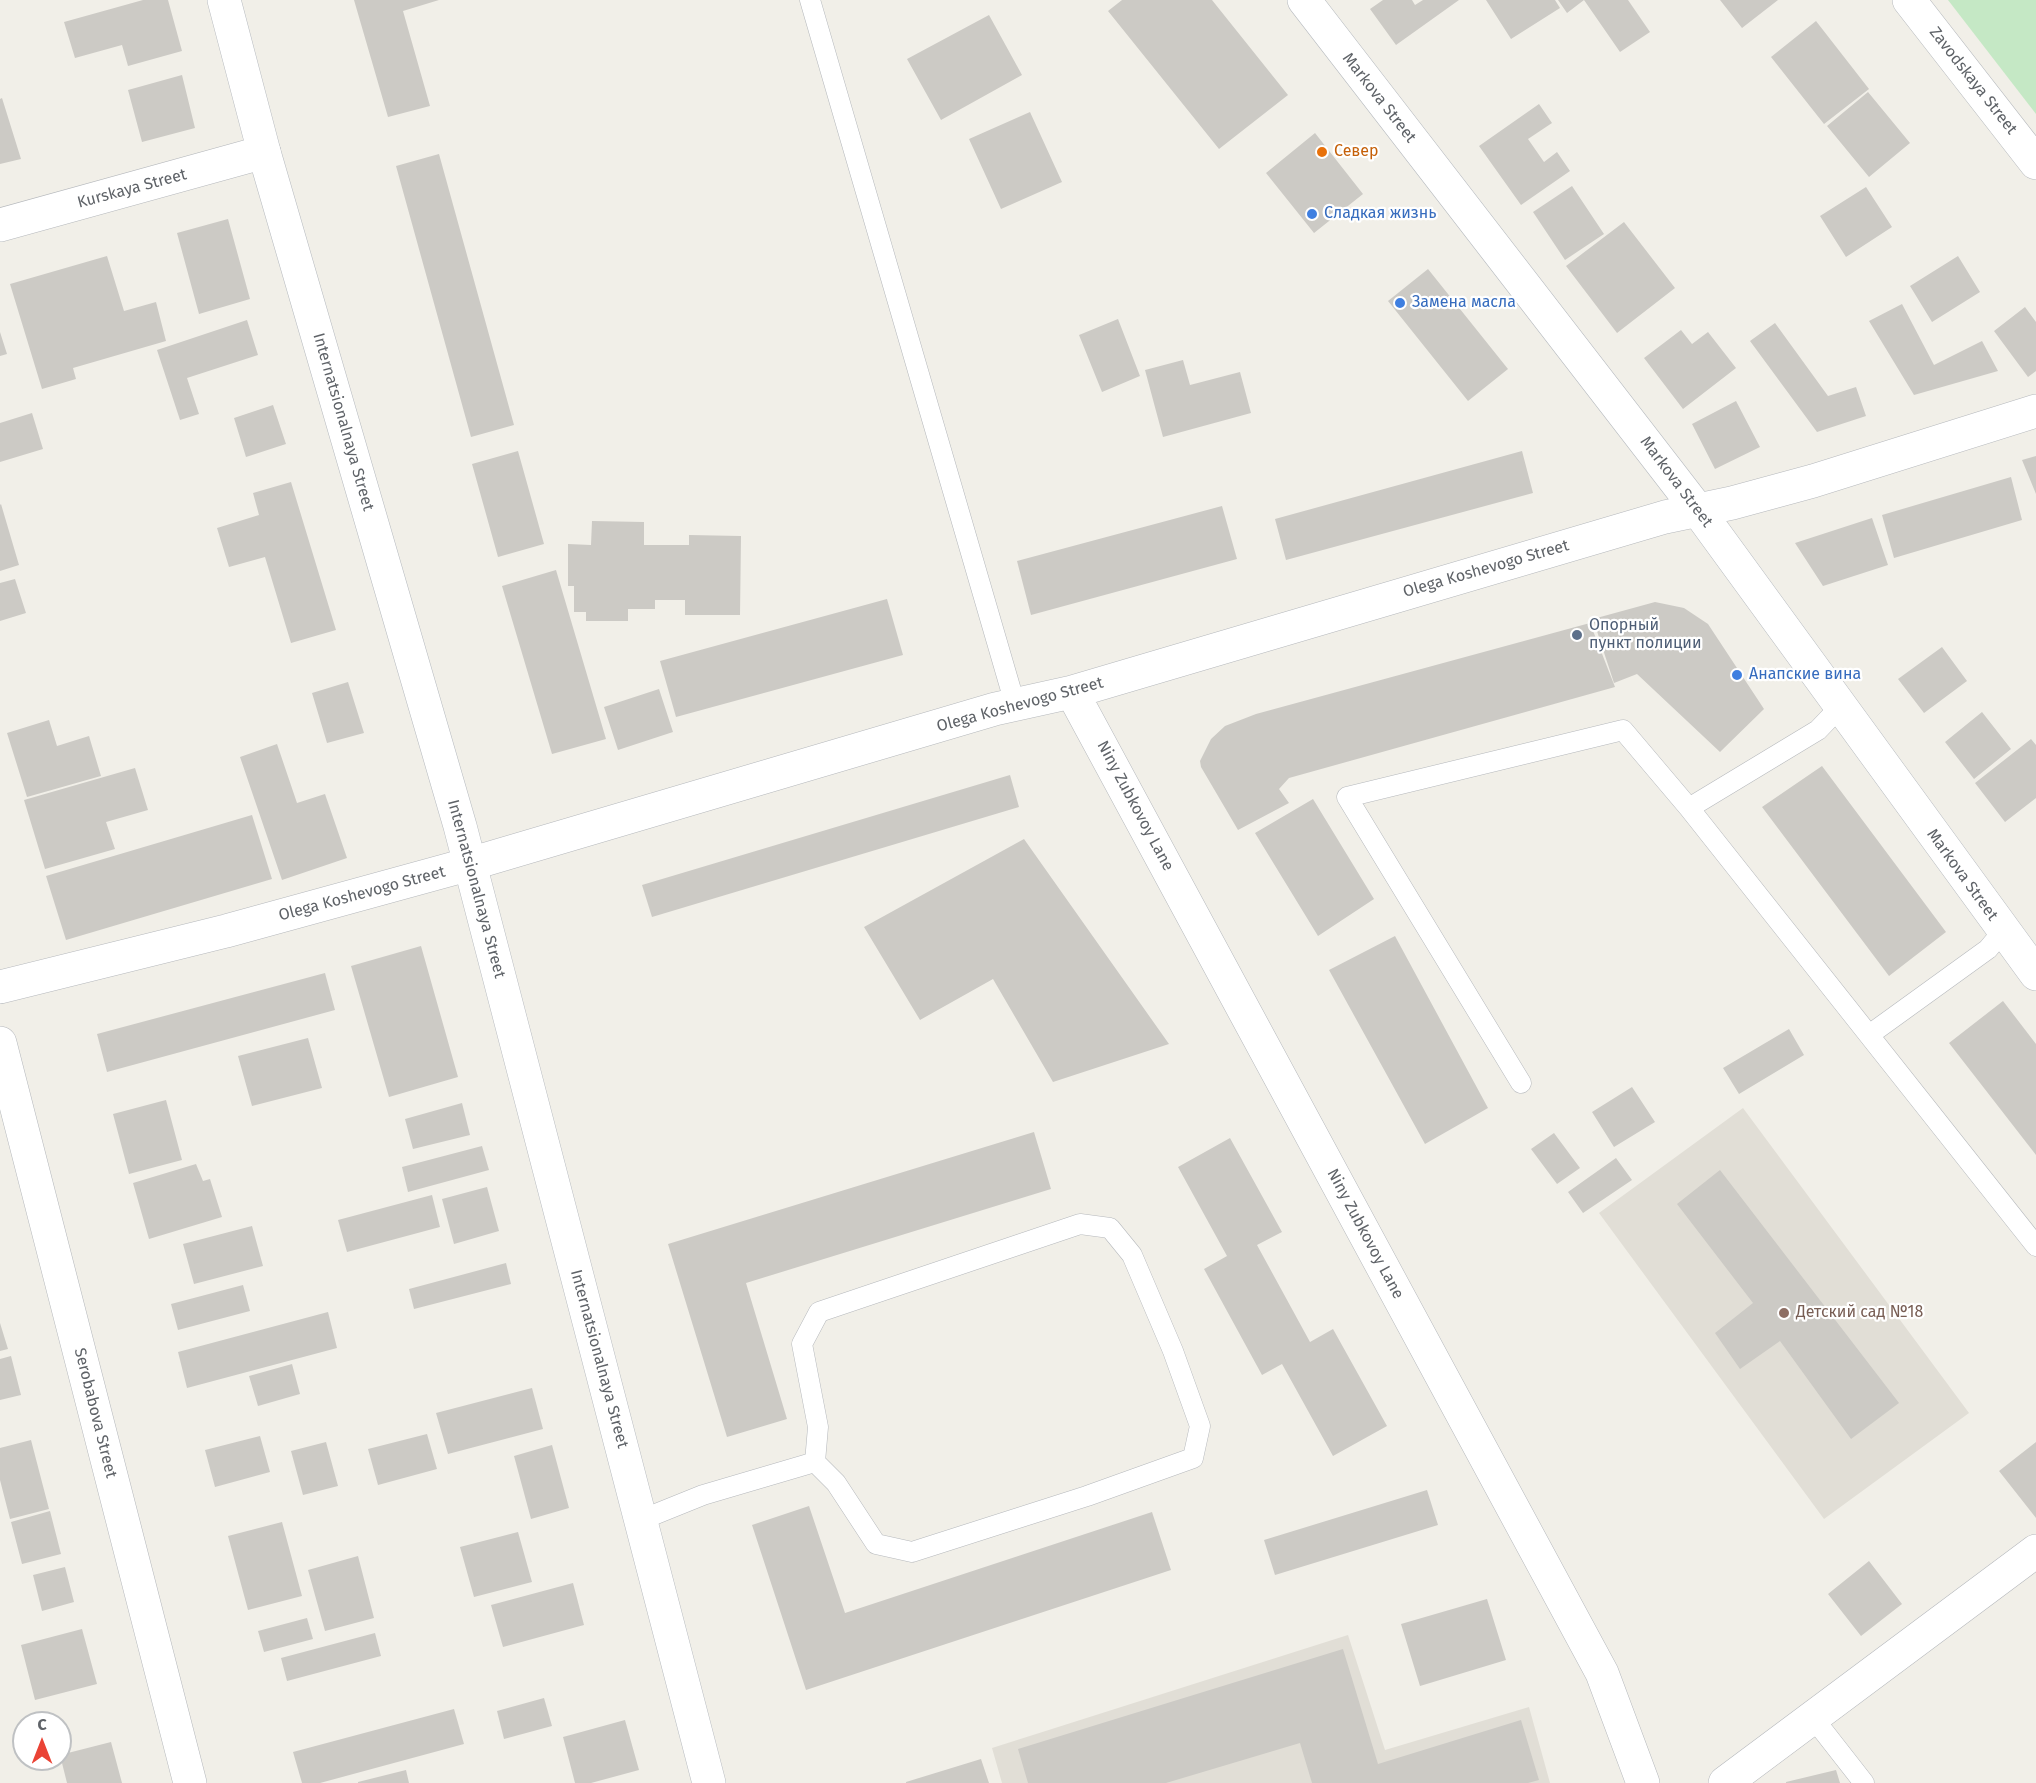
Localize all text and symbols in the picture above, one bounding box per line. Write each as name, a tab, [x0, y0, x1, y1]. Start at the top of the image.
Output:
street label: Zavodskaya Street	[1925, 23, 2021, 139]
street label: Markova Street	[1338, 49, 1420, 147]
place label: Север	[1334, 142, 1379, 162]
marker: Север	[1315, 145, 1329, 159]
street label: Kurskaya Street	[75, 165, 189, 213]
place label: Сладкая жизнь	[1324, 204, 1436, 224]
marker: Сладкая жизнь	[1305, 207, 1319, 221]
place label: Замена масла	[1412, 293, 1516, 313]
marker: Замена масла	[1393, 296, 1407, 310]
street label: Internatsionalnaya Street	[308, 331, 378, 513]
street label: Markova Street	[1636, 433, 1716, 531]
street label: Olega Koshevogo Street	[1401, 536, 1571, 602]
place label: Опорный пункт полиции	[1589, 616, 1702, 654]
marker: Опорный пункт полиции	[1570, 628, 1584, 642]
place label: Анапские вина	[1749, 665, 1861, 685]
marker: Анапские вина	[1730, 668, 1744, 682]
street label: Olega Koshevogo Street	[935, 674, 1105, 736]
street label: Niny Zubkovoy Lane	[1093, 738, 1177, 874]
street label: Internatsionalnaya Street	[443, 798, 509, 980]
street label: Markova Street	[1922, 825, 2002, 925]
street label: Olega Koshevogo Street	[277, 863, 447, 925]
street label: Niny Zubkovoy Lane	[1323, 1166, 1407, 1302]
street label: Internatsionalnaya Street	[566, 1268, 632, 1450]
place label: Детский сад №18	[1796, 1303, 1923, 1323]
marker: Детский сад №18	[1777, 1306, 1791, 1320]
street label: Serobabova Street	[70, 1346, 120, 1480]
north arrow	[12, 1711, 72, 1771]
text: С	[37, 1715, 47, 1734]

